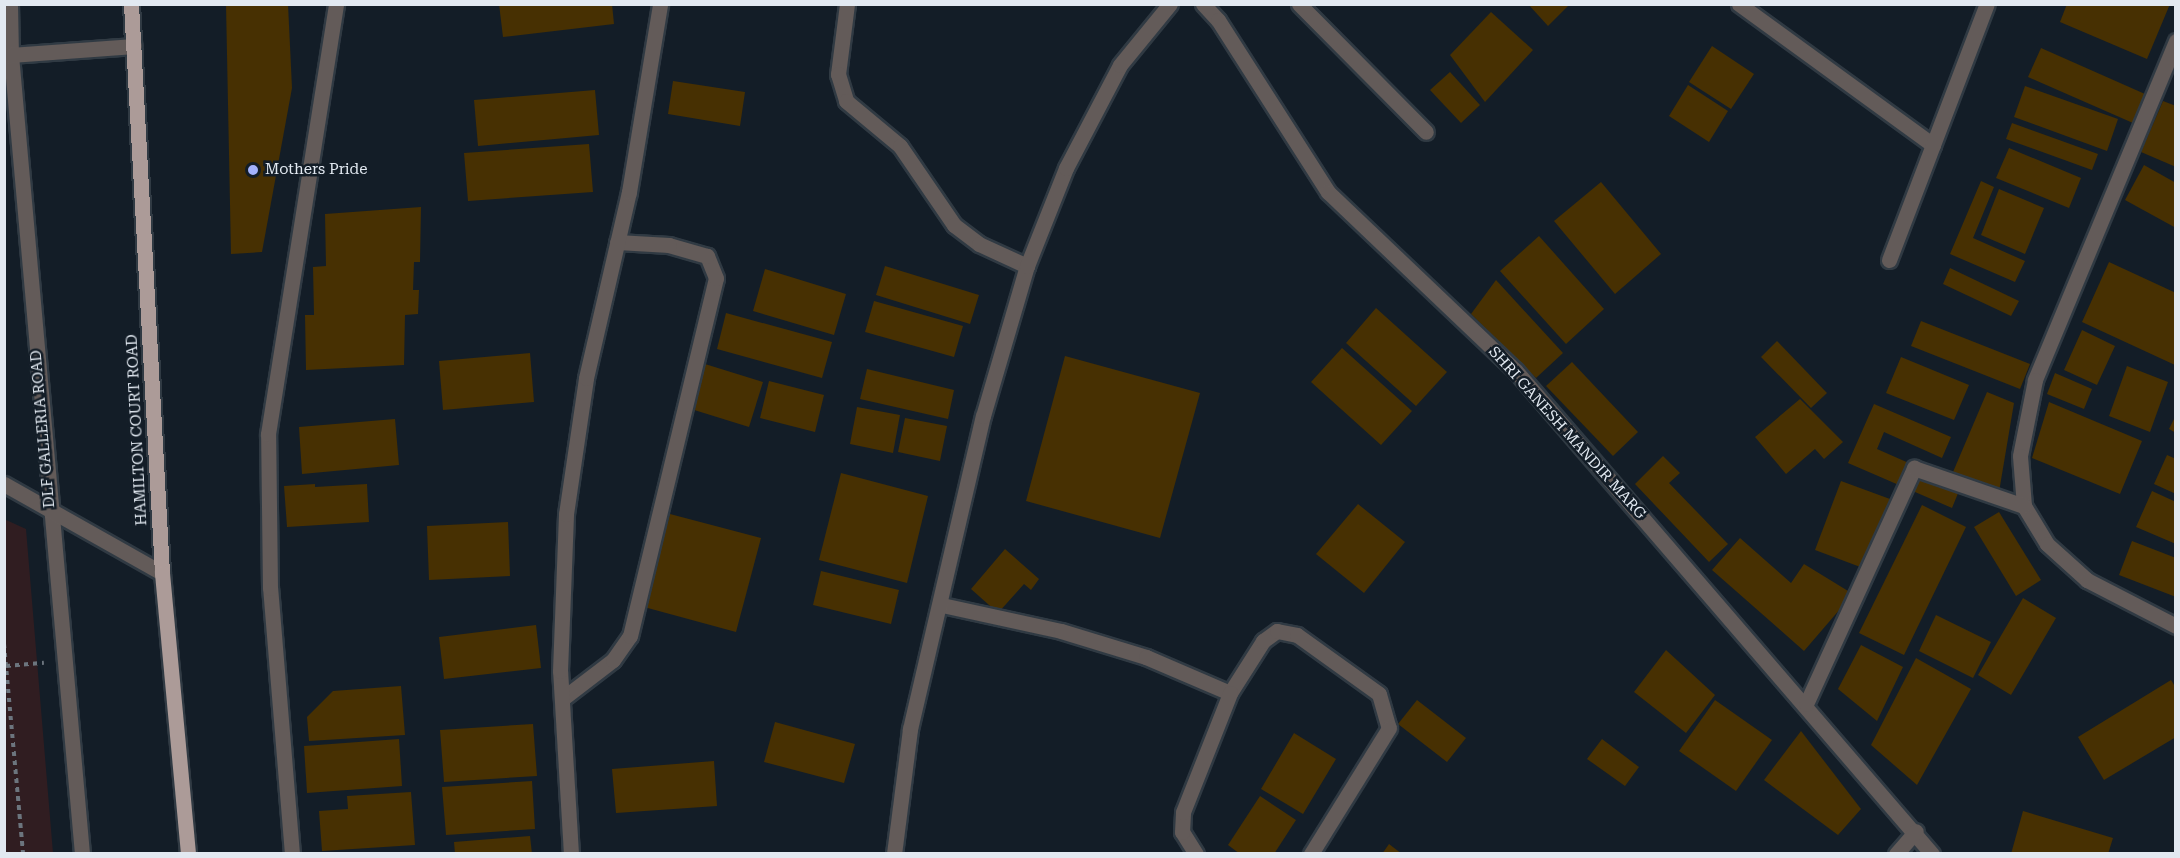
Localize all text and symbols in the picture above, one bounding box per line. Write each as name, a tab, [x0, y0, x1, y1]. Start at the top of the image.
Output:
place label: Mothers Pride	[265, 161, 367, 179]
marker: Mothers Pride	[246, 163, 260, 177]
street label: HAMILTON COURT ROAD	[123, 334, 151, 526]
street label: SHRI GANESH MANDIR MARG	[1485, 343, 1649, 523]
street label: DLF GALLERIA ROAD	[27, 349, 59, 509]

